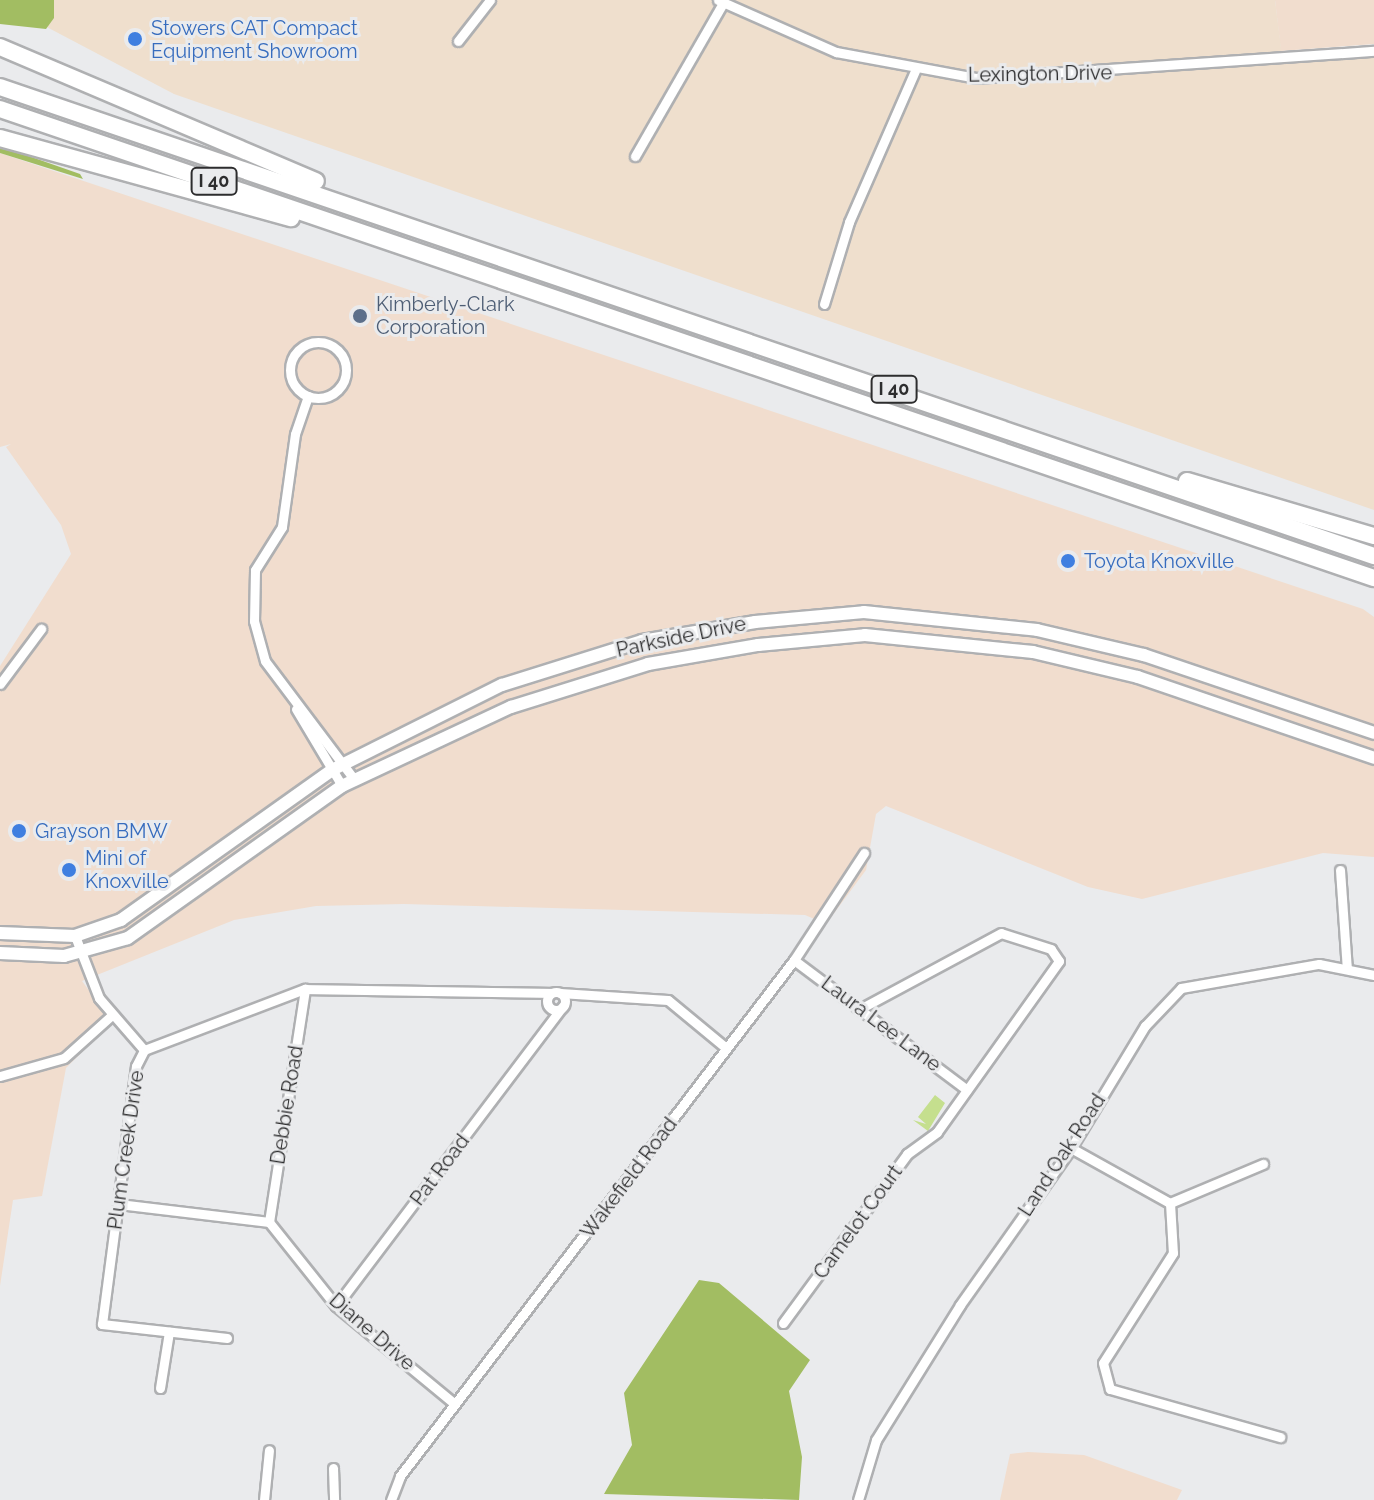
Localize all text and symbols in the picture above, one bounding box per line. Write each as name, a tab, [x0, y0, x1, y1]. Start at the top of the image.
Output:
place label: Stowers CAT Compact Equipment Showroom	[151, 16, 358, 63]
marker: Stowers CAT Compact Equipment Showroom	[126, 30, 144, 48]
street label: Lexington Drive	[968, 61, 1112, 87]
road number: I 40	[190, 167, 238, 195]
place label: Kimberly-Clark Corporation	[376, 292, 515, 339]
marker: Kimberly-Clark Corporation	[351, 307, 369, 325]
road number: I 40	[870, 375, 918, 403]
place label: Toyota Knoxville	[1084, 549, 1234, 573]
marker: Toyota Knoxville	[1059, 552, 1077, 570]
street label: Parkside Drive	[614, 612, 748, 662]
place label: Grayson BMW	[35, 819, 168, 843]
marker: Grayson BMW	[10, 822, 28, 840]
place label: Mini of Knoxville	[85, 846, 169, 893]
marker: Mini of Knoxville	[60, 861, 78, 879]
street label: Laura Lee Lane	[817, 971, 945, 1077]
street label: Debbie Road	[266, 1044, 308, 1166]
street label: Plum Creek Drive	[103, 1069, 149, 1231]
street label: Land Oak Road	[1013, 1089, 1111, 1221]
street label: Wakefield Road	[576, 1113, 682, 1243]
street label: Pat Road	[405, 1130, 475, 1210]
street label: Camelot Court	[809, 1160, 907, 1284]
street label: Diane Drive	[324, 1288, 420, 1376]

